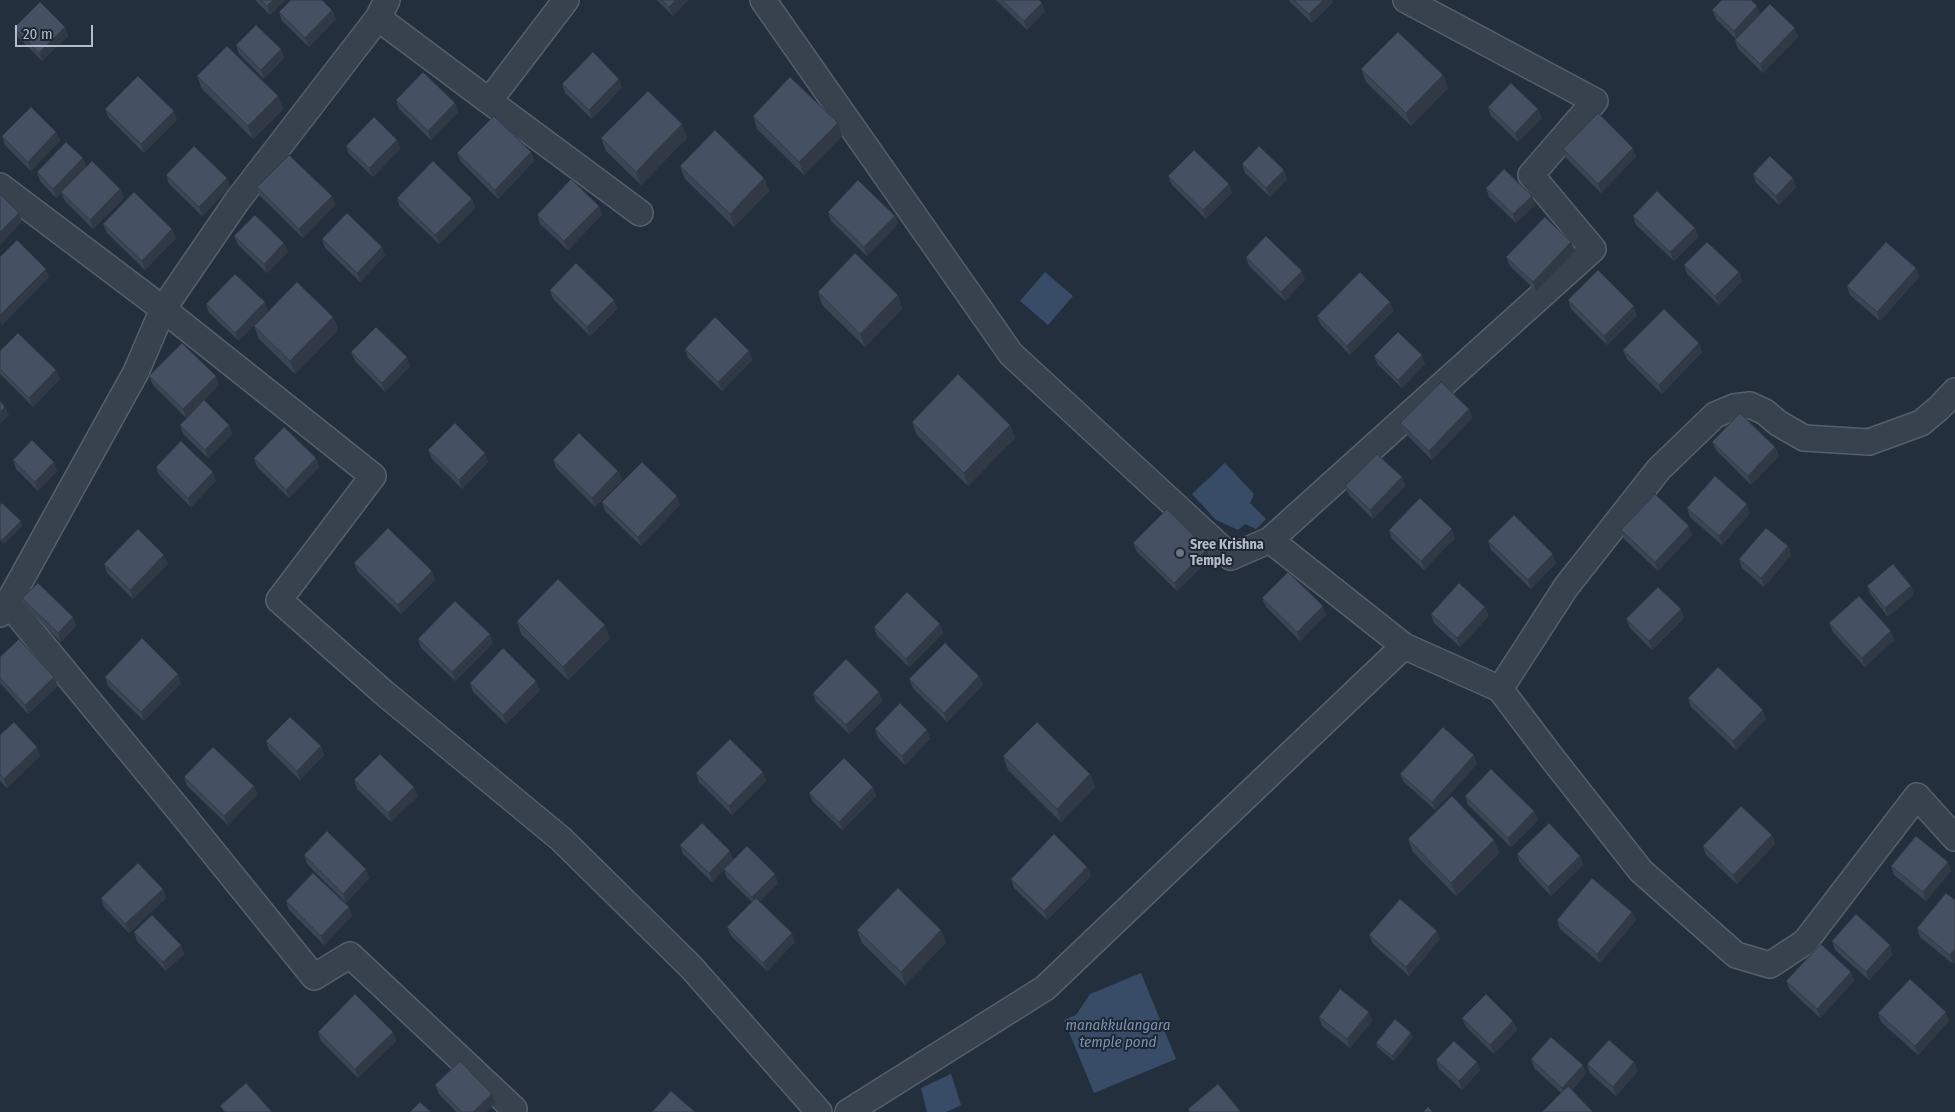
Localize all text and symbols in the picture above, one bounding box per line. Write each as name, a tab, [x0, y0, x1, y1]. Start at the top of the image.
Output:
scale bar	[18, 15, 95, 47]
text: 20 m	[23, 25, 53, 43]
place label: Sree Krishna Temple	[1190, 537, 1264, 570]
marker: Sree Krishna Temple	[1174, 547, 1186, 559]
water label: manakkulangara temple pond	[1065, 1017, 1171, 1052]

